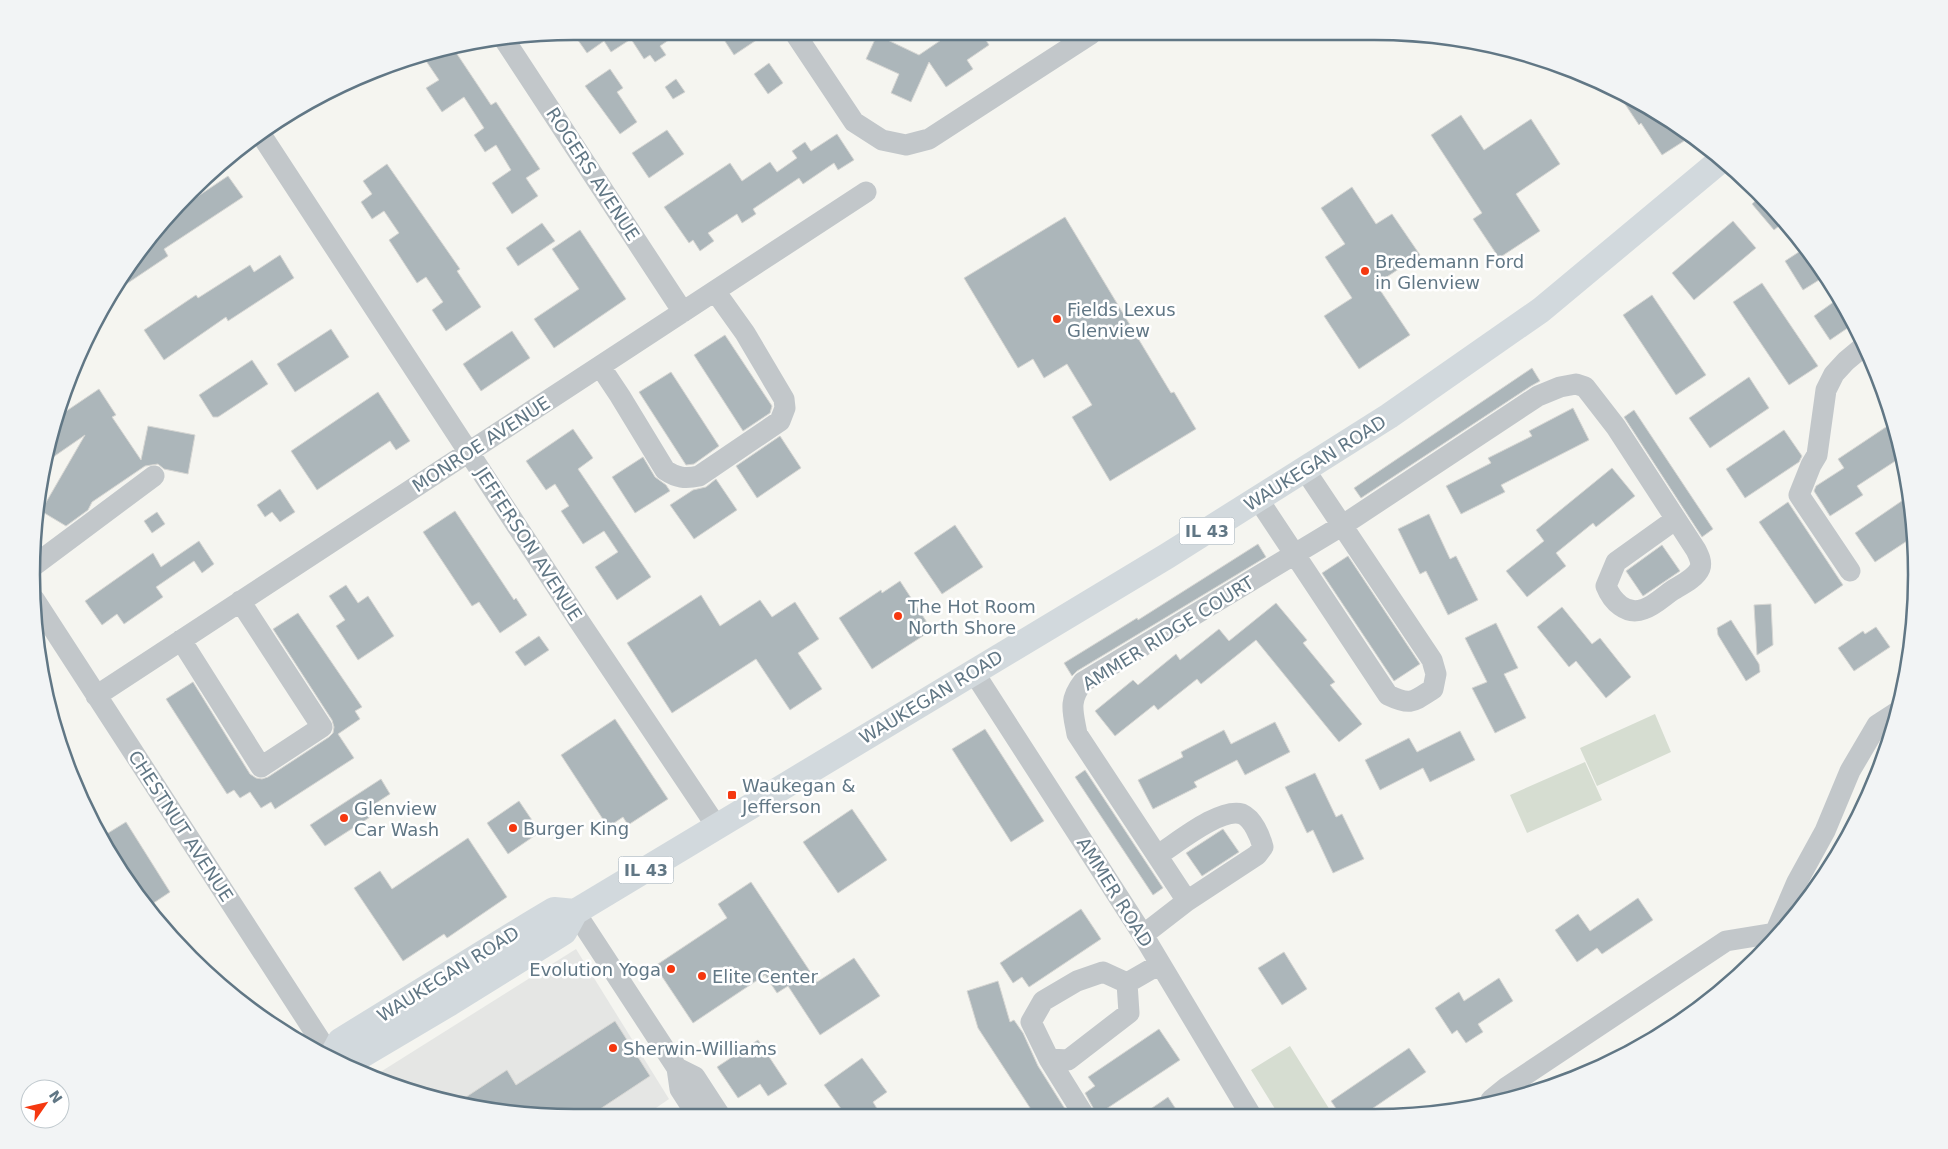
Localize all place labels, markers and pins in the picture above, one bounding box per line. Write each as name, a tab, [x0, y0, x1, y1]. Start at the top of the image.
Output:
place label: Bredemann Ford in Glenview	[1375, 251, 1524, 293]
marker: Bredemann Ford in Glenview	[1359, 265, 1371, 277]
place label: Fields Lexus Glenview	[1067, 299, 1176, 341]
marker: Fields Lexus Glenview	[1051, 313, 1063, 325]
place label: The Hot Room North Shore	[907, 596, 1036, 638]
marker: The Hot Room North Shore	[892, 610, 904, 622]
place label: Waukegan & Jefferson	[741, 775, 856, 817]
marker: Waukegan & Jefferson	[726, 789, 738, 801]
place label: Glenview Car Wash	[354, 798, 439, 840]
marker: Glenview Car Wash	[338, 812, 350, 824]
place label: Burger King	[523, 818, 629, 839]
marker: Burger King	[507, 822, 519, 834]
place label: Evolution Yoga	[529, 959, 661, 980]
marker: Evolution Yoga	[665, 963, 677, 975]
place label: Elite Center	[712, 966, 818, 987]
marker: Elite Center	[696, 970, 708, 982]
place label: Sherwin-Williams	[623, 1038, 777, 1059]
marker: Sherwin-Williams	[607, 1042, 619, 1054]

